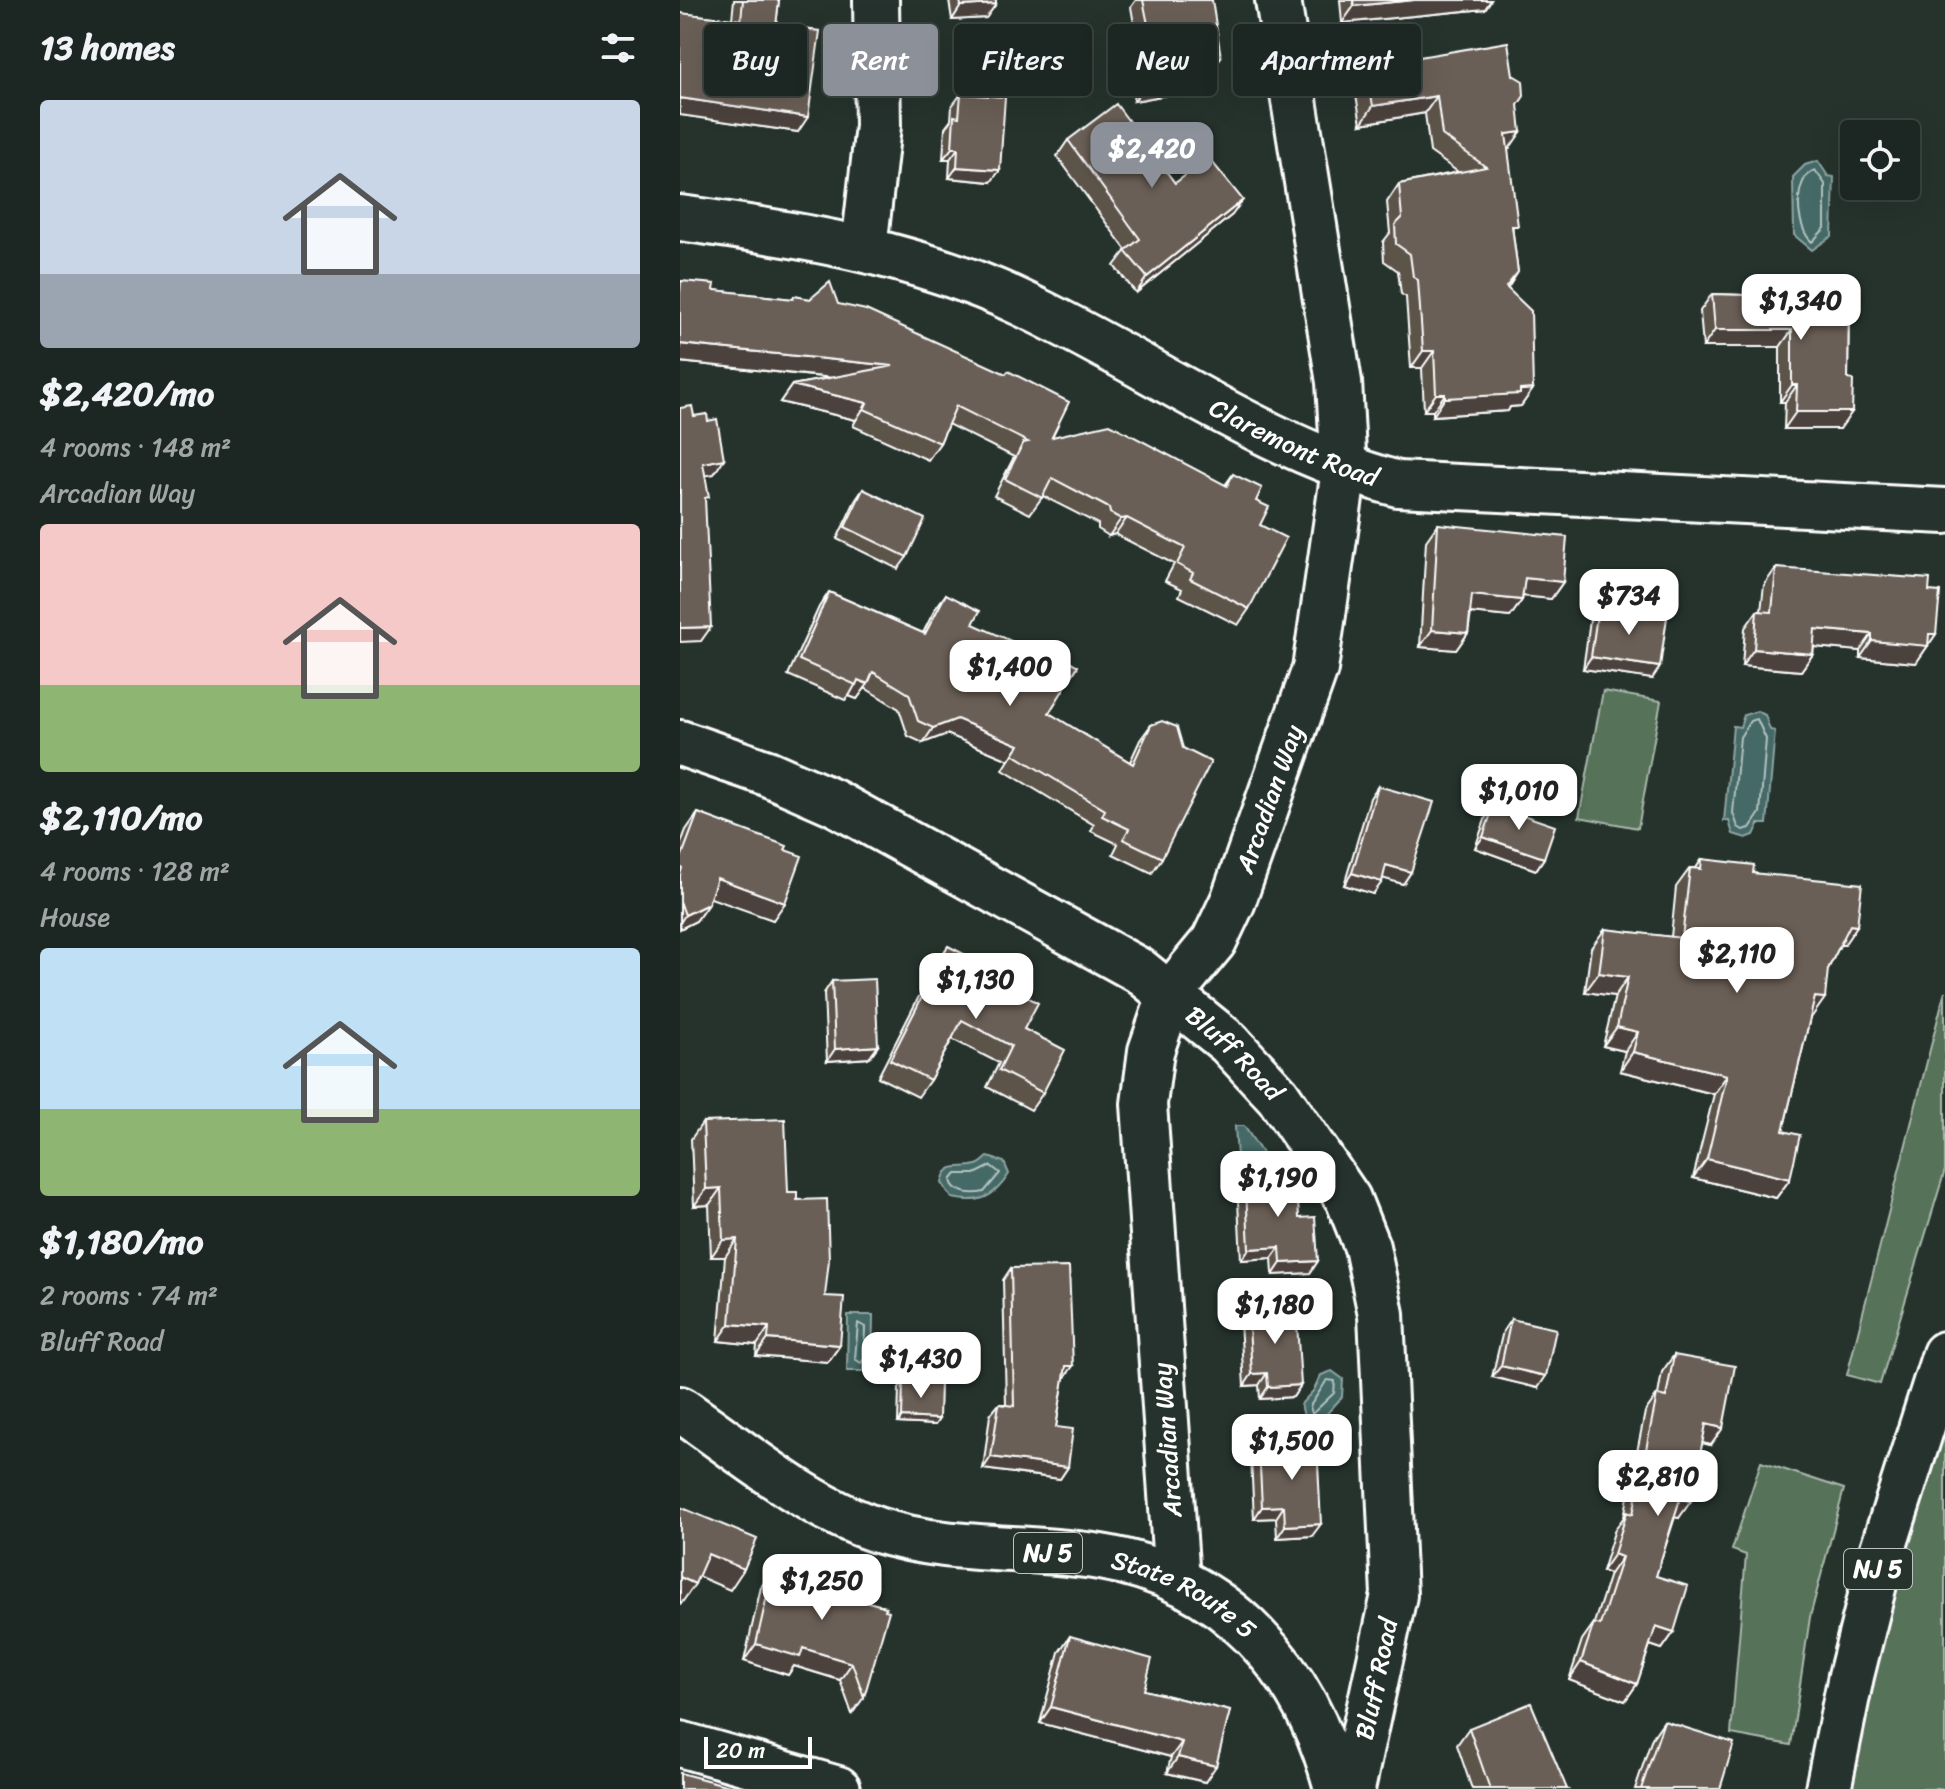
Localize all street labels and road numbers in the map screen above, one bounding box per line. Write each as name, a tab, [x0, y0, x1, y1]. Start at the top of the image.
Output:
street label: Claremont Road	[1201, 385, 1387, 501]
street label: Arcadian Way	[1221, 718, 1317, 881]
street label: Bluff Road	[1175, 993, 1297, 1114]
street label: Arcadian Way	[1139, 1361, 1195, 1520]
road number: NJ 5	[1014, 1533, 1082, 1573]
street label: State Route 5	[1107, 1537, 1268, 1650]
road number: NJ 5	[1844, 1549, 1912, 1589]
street label: Bluff Road	[1341, 1612, 1412, 1744]

